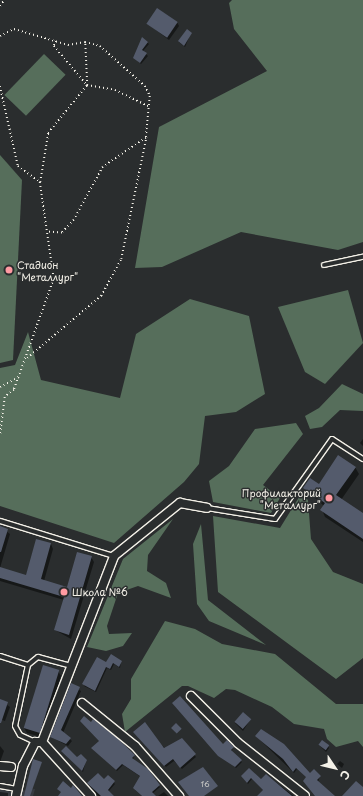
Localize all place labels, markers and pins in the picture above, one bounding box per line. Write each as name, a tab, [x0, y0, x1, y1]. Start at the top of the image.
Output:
place label: Стадион "Металлург"	[17, 258, 78, 282]
marker: Стадион "Металлург"	[4, 265, 14, 275]
place label: Профилакторий "Металлург"	[242, 486, 321, 510]
marker: Профилакторий "Металлург"	[324, 493, 334, 503]
place label: Школа №6	[72, 586, 128, 598]
marker: Школа №6	[59, 587, 69, 597]

